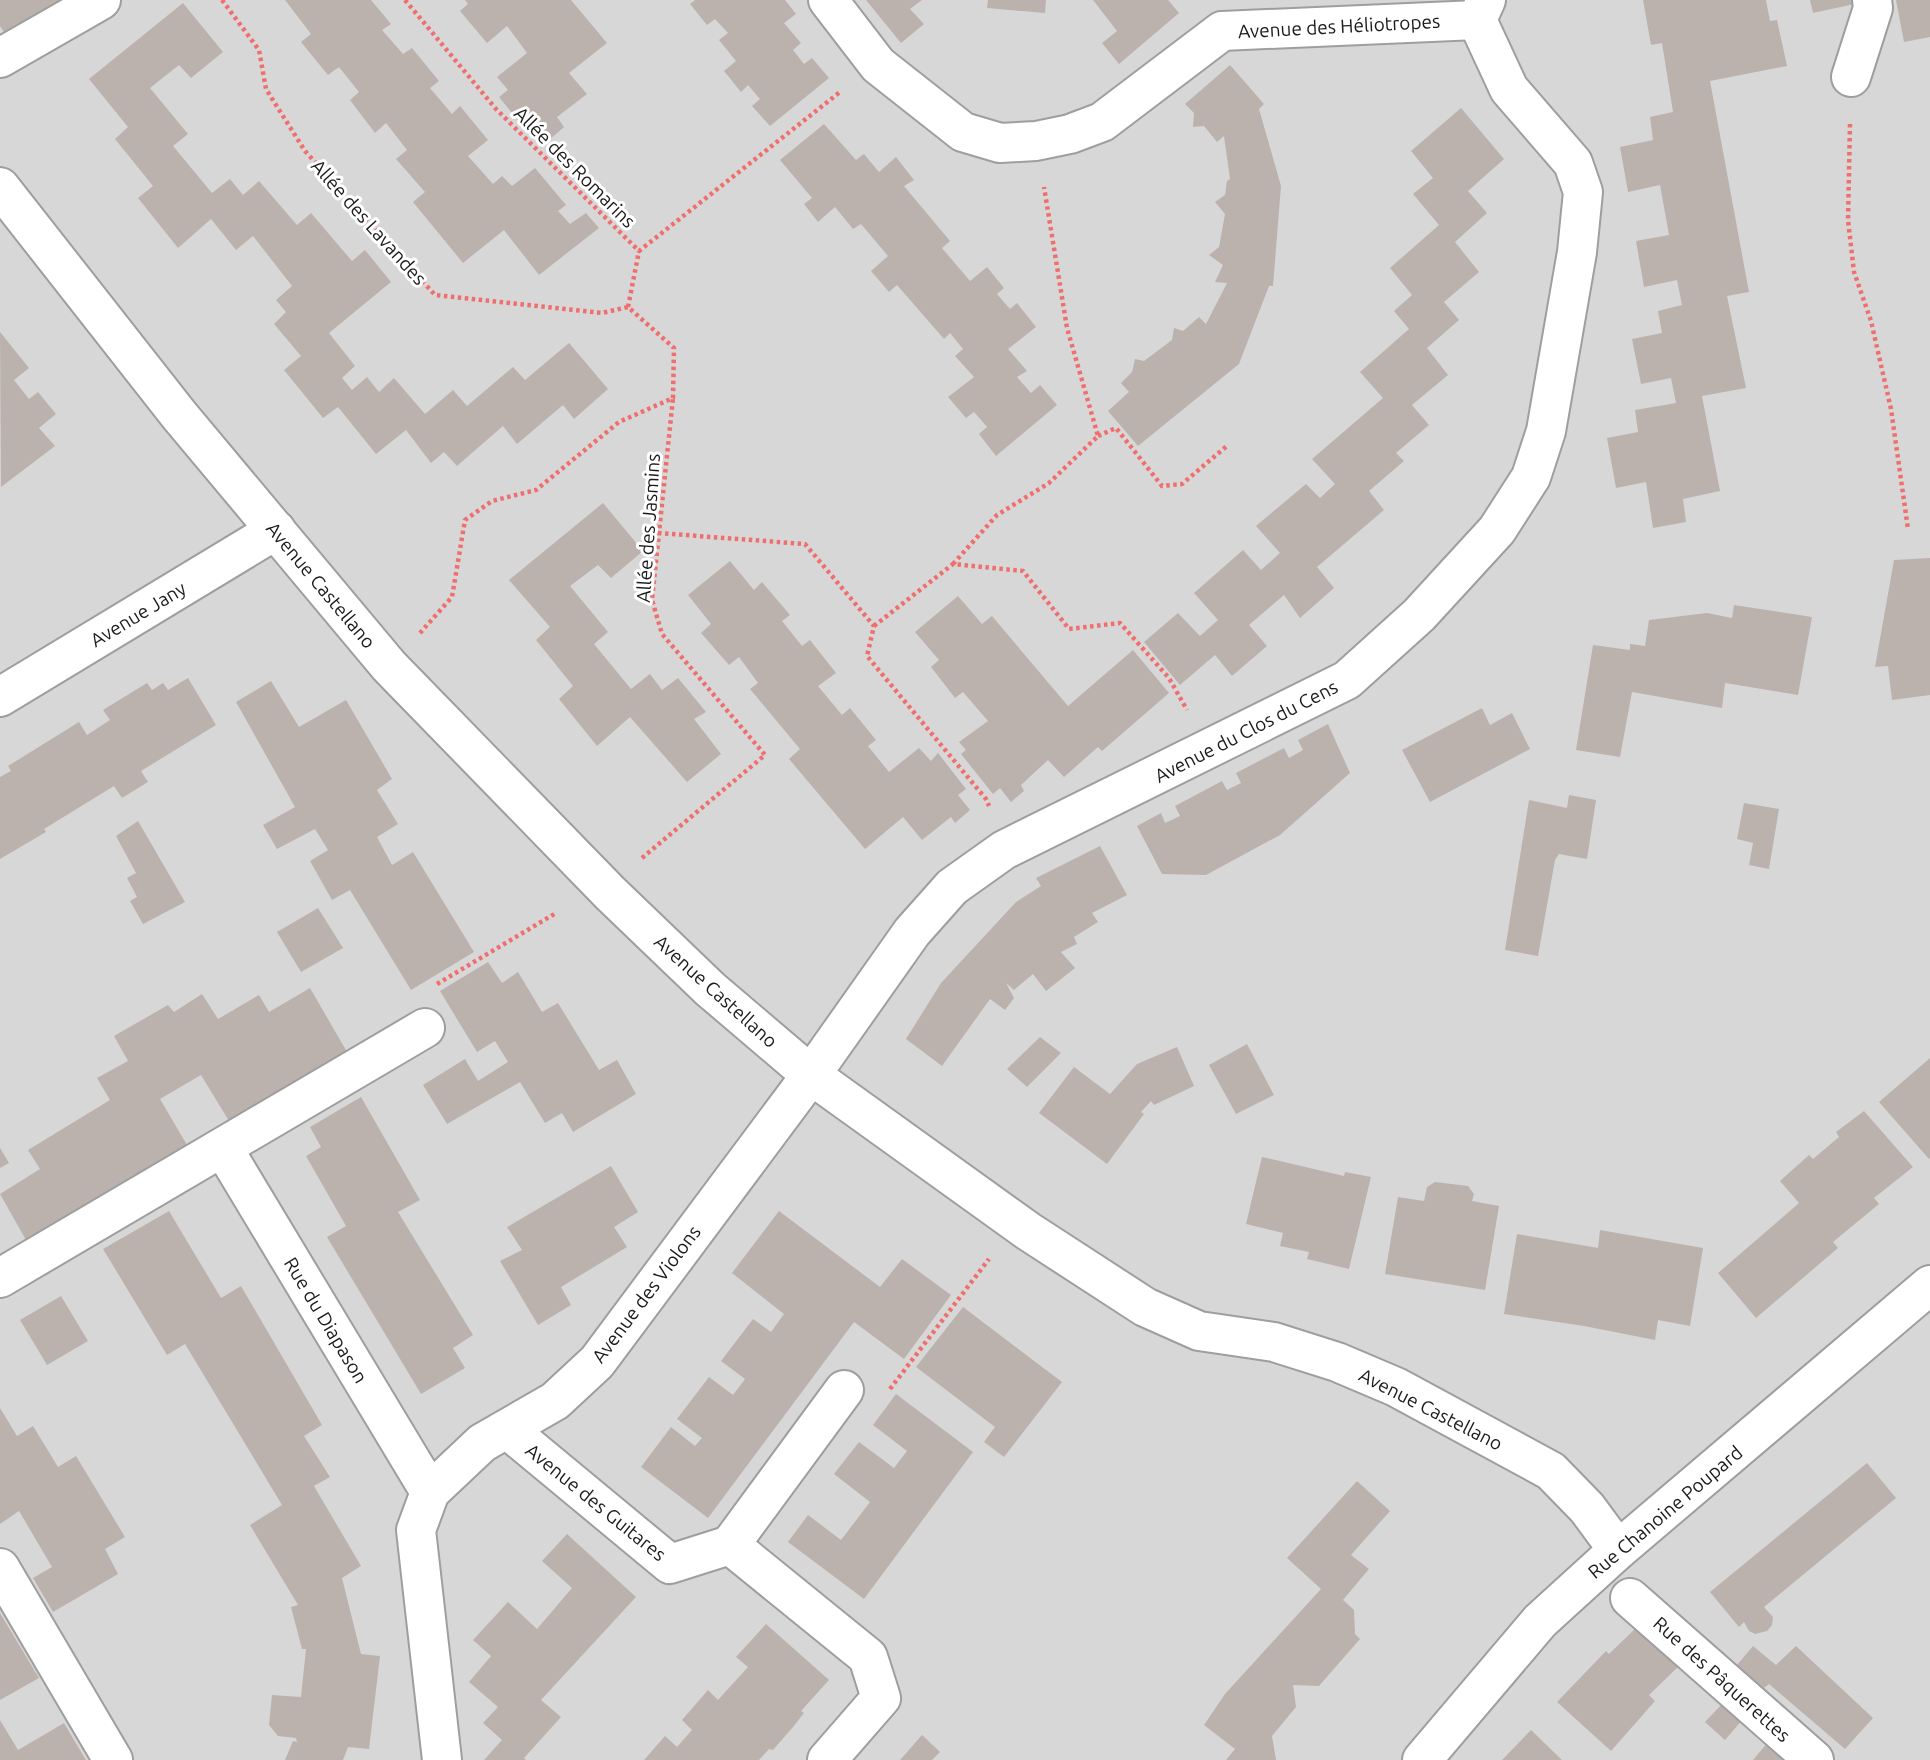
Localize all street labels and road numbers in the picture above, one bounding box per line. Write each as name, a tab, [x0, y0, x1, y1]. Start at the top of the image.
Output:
street label: Avenue des Héliotropes	[1237, 10, 1441, 42]
street label: Allée des Romarins	[510, 102, 640, 232]
street label: Allée des Lavandes	[307, 155, 431, 289]
street label: Allée des Jasmins	[632, 453, 664, 603]
street label: Avenue Castellano	[262, 518, 380, 652]
street label: Avenue Jany	[86, 577, 190, 651]
street label: Avenue du Clos du Cens	[1151, 675, 1341, 787]
street label: Avenue Castellano	[650, 930, 782, 1052]
street label: Avenue des Violons	[587, 1221, 705, 1367]
street label: Rue du Diapason	[280, 1253, 372, 1387]
street label: Avenue Castellano	[1356, 1363, 1506, 1455]
street label: Avenue des Guitares	[522, 1439, 670, 1565]
street label: Rue Chanoine Poupard	[1583, 1441, 1747, 1583]
street label: Rue des Pâquerettes	[1649, 1612, 1795, 1746]

